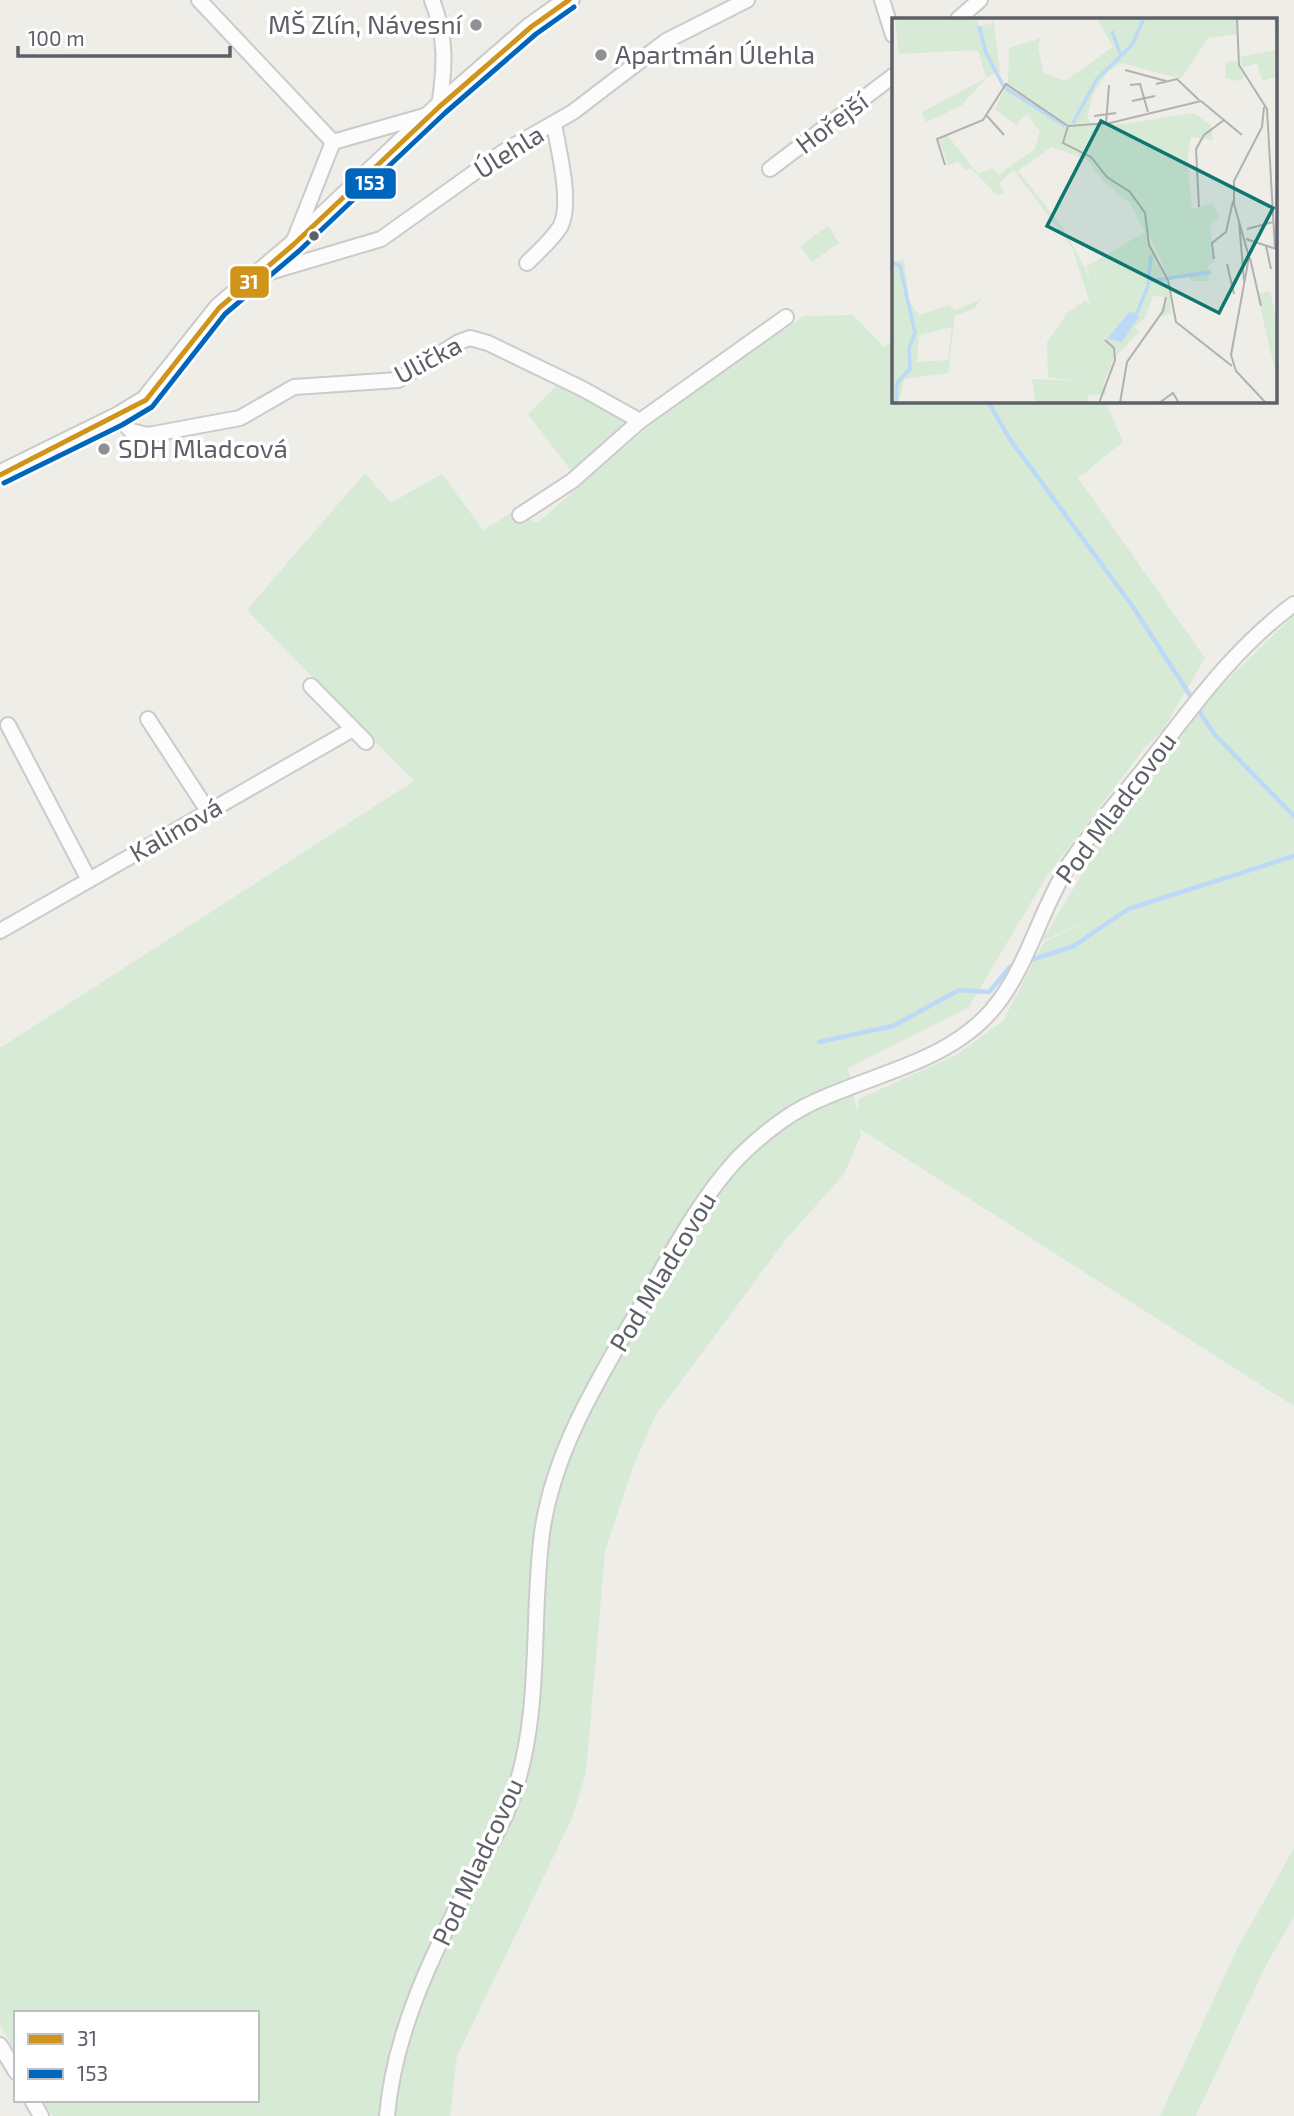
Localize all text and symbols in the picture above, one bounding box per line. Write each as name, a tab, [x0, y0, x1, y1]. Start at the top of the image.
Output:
place label: MŠ Zlín, Návesní	[268, 8, 464, 39]
scale bar	[18, 14, 229, 58]
marker: MŠ Zlín, Návesní	[468, 17, 484, 33]
inset map	[892, 18, 1276, 402]
text: 100 m	[28, 25, 85, 50]
place label: Apartmán Úlehla	[615, 38, 815, 69]
marker: Apartmán Úlehla	[593, 47, 609, 63]
street label: Hořejší	[789, 84, 875, 159]
street label: Úlehla	[468, 117, 549, 184]
line badge: 153	[344, 167, 397, 200]
text: 153	[355, 171, 385, 194]
unlabelled marker	[307, 229, 321, 243]
line badge: 31	[229, 265, 270, 299]
text: 31	[240, 270, 258, 293]
street label: Ulička	[388, 328, 466, 389]
place label: SDH Mladcová	[118, 432, 288, 463]
marker: SDH Mladcová	[96, 441, 112, 457]
street label: Pod Mladcovou	[1048, 726, 1182, 889]
street label: Kalinová	[124, 790, 227, 867]
street label: Pod Mladcovou	[602, 1186, 722, 1357]
street label: Pod Mladcovou	[424, 1773, 529, 1950]
legend	[14, 2011, 259, 2102]
text: 31	[77, 2025, 97, 2050]
text: 153	[77, 2060, 108, 2085]

